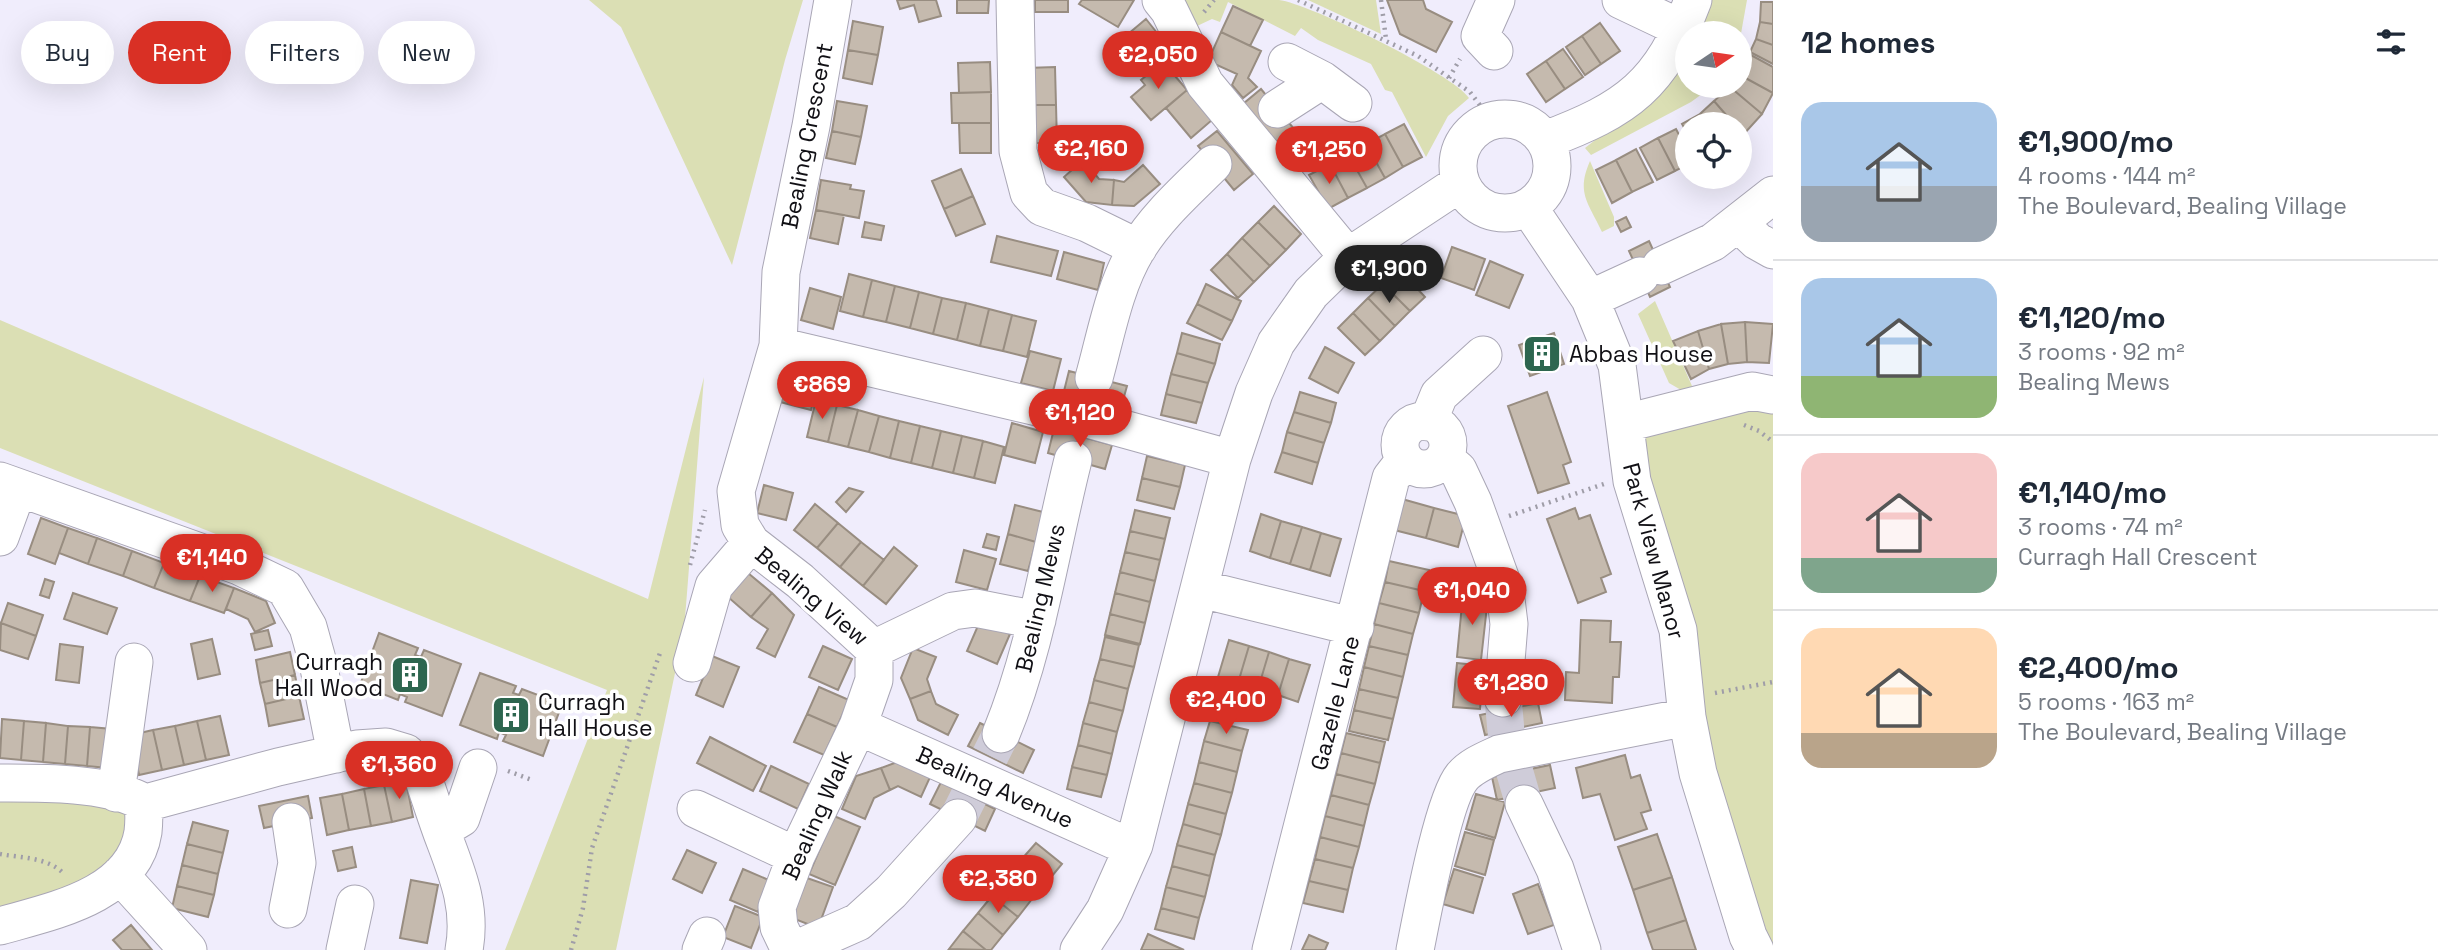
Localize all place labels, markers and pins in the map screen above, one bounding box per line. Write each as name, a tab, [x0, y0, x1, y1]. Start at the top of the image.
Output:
pin: €2,050	[1101, 32, 1215, 91]
pin: €2,160	[1034, 125, 1148, 185]
pin: €1,250	[1272, 127, 1386, 186]
pin: €1,900	[1332, 246, 1446, 305]
building icon: Abbas House	[1521, 333, 1563, 375]
place label: Abbas House	[1569, 339, 1713, 369]
pin: €869	[781, 362, 863, 421]
pin: €1,120	[1023, 390, 1137, 449]
pin: €1,140	[155, 534, 269, 594]
pin: €1,040	[1415, 568, 1529, 627]
place label: Curragh Hall Wood	[275, 647, 383, 703]
building icon: Curragh Hall Wood	[389, 654, 431, 696]
pin: €1,280	[1454, 660, 1568, 719]
pin: €2,400	[1169, 676, 1283, 736]
place label: Curragh Hall House	[538, 687, 653, 743]
building icon: Curragh Hall House	[490, 694, 532, 736]
pin: €1,360	[342, 742, 456, 801]
pin: €2,380	[941, 856, 1055, 915]

